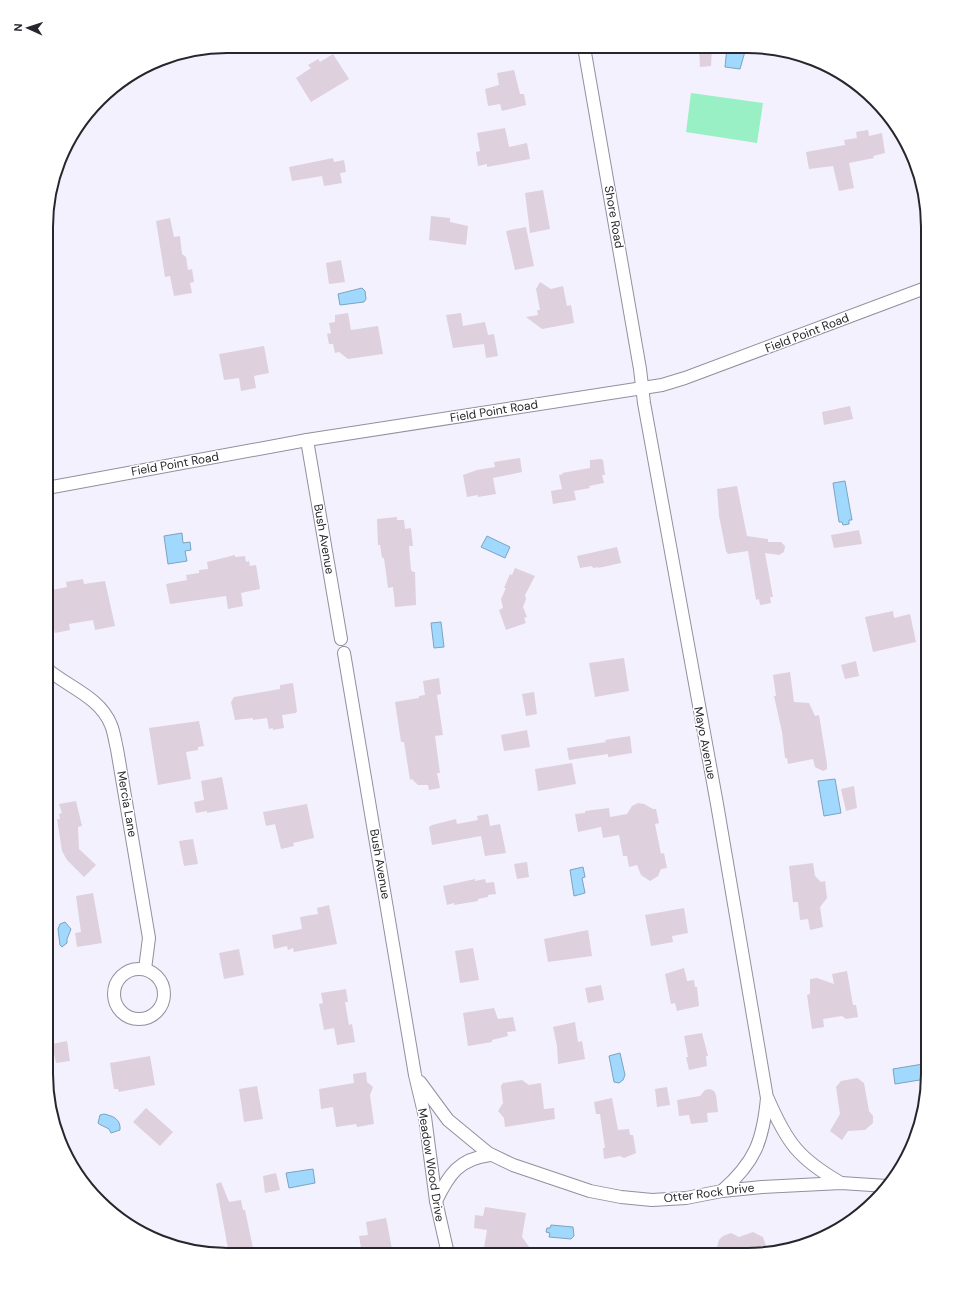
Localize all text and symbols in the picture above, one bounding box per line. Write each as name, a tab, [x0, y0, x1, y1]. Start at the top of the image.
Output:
north arrow	[8, 8, 48, 48]
text: N	[11, 23, 25, 32]
street label: Shore Road	[601, 185, 627, 249]
street label: Field Point Road	[763, 310, 851, 356]
street label: Field Point Road	[449, 396, 539, 426]
street label: Field Point Road	[130, 448, 220, 480]
street label: Bush Avenue	[310, 503, 338, 576]
street label: Mayo Avenue	[690, 705, 720, 781]
street label: Mercia Lane	[113, 770, 141, 839]
street label: Bush Avenue	[366, 828, 394, 901]
street label: Meadow Wood Drive	[414, 1107, 448, 1223]
street label: Otter Rock Drive	[663, 1179, 756, 1207]

